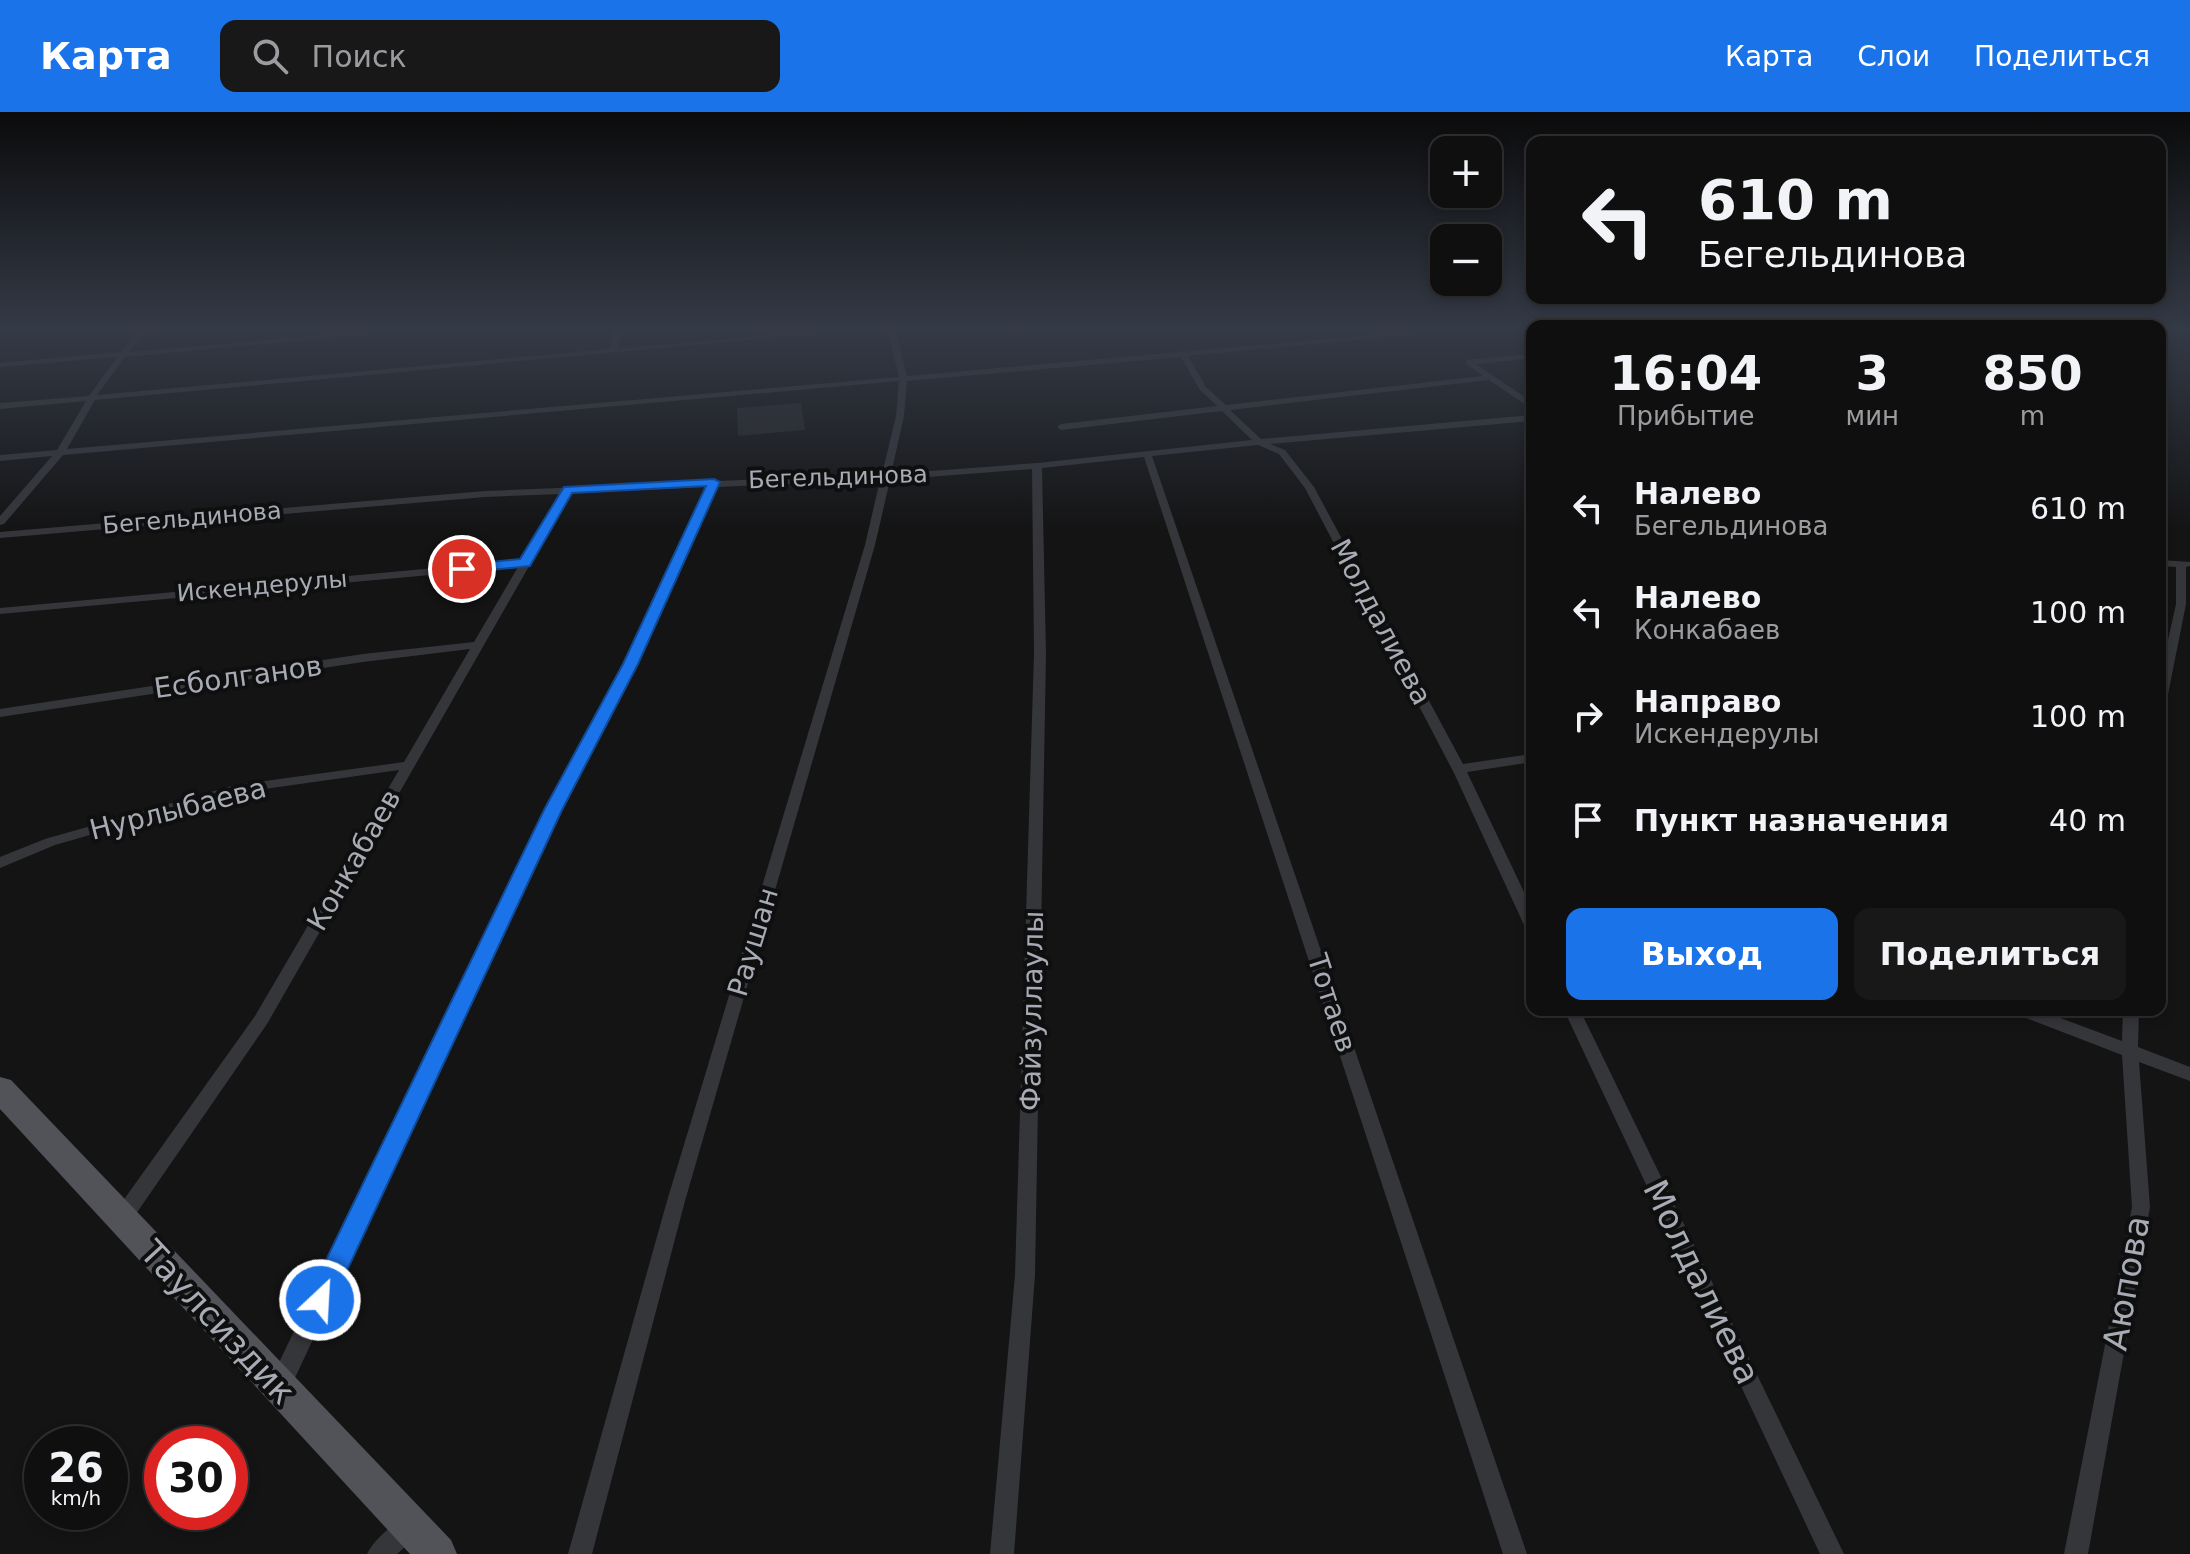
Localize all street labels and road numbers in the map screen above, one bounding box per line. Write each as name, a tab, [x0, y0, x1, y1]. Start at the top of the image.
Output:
street label: Бегельдинова	[748, 460, 928, 494]
street label: Бегельдинова	[101, 496, 283, 540]
street label: Молдалиева	[1324, 534, 1438, 710]
street label: Искендерулы	[176, 565, 348, 607]
street label: Есболганов	[152, 649, 324, 705]
street label: Нурлыбаева	[86, 771, 270, 847]
street label: Конкабаев	[300, 784, 408, 936]
street label: Раушан	[721, 884, 785, 1000]
street label: Файзуллаулы	[1014, 911, 1050, 1111]
street label: Тотаев	[1300, 949, 1363, 1056]
street label: Молдалиева	[1635, 1174, 1769, 1390]
street label: Аюпова	[2095, 1213, 2157, 1353]
street label: Таулсиздик	[132, 1231, 304, 1412]

